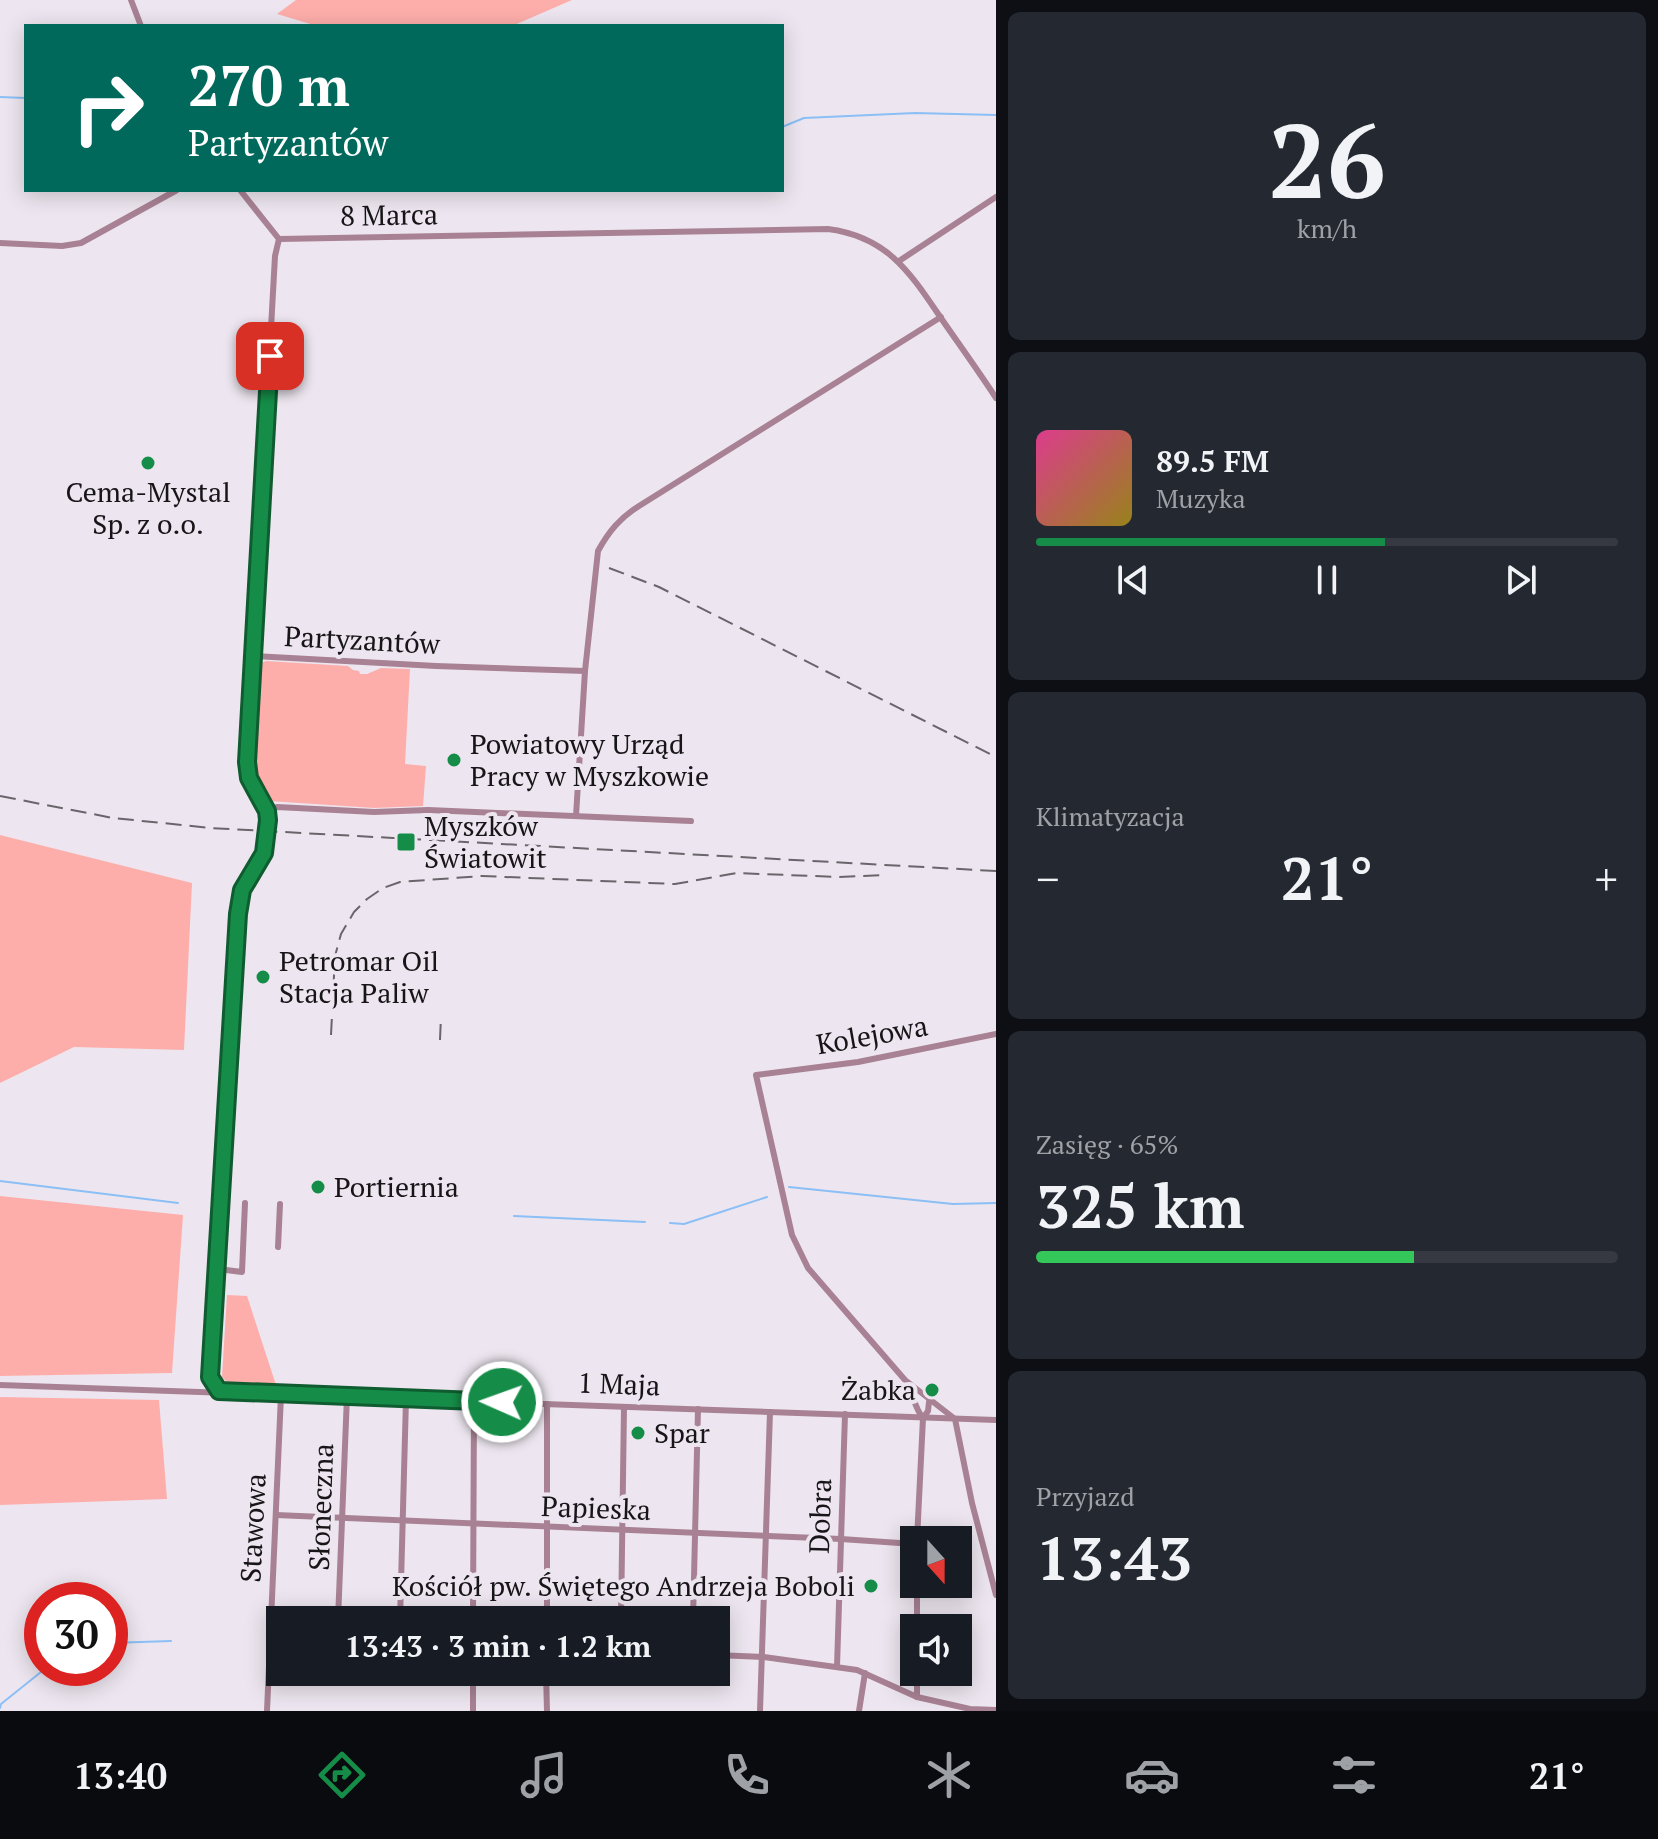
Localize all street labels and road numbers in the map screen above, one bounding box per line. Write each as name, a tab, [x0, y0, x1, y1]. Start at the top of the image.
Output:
street label: 8 Marca	[340, 195, 438, 234]
street label: Partyzantów	[283, 617, 441, 662]
street label: Kolejowa	[813, 1007, 931, 1062]
street label: 1 Maja	[577, 1364, 661, 1403]
street label: Słoneczna	[300, 1443, 341, 1571]
street label: Stawowa	[231, 1472, 274, 1583]
street label: Dobra	[800, 1478, 839, 1554]
street label: Papieska	[540, 1487, 652, 1528]

